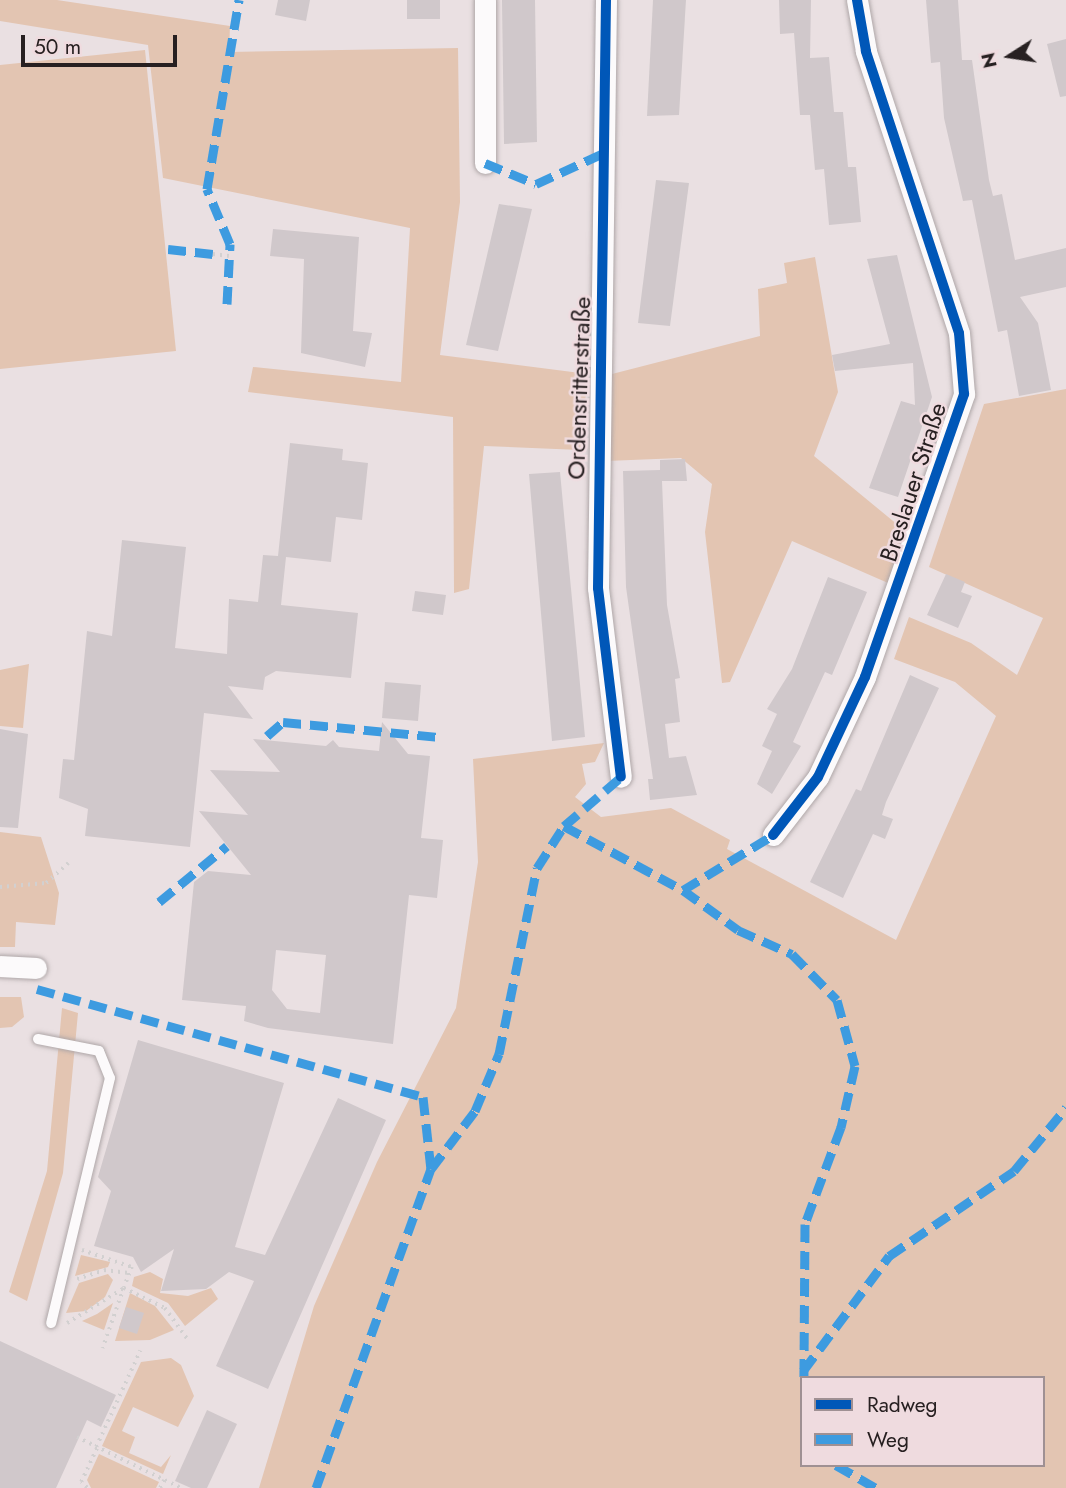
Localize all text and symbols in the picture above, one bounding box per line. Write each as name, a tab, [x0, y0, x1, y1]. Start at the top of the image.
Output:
scale bar	[24, 21, 180, 65]
north arrow	[975, 21, 1045, 91]
text: 50 m	[34, 32, 81, 62]
text: N	[974, 50, 1004, 71]
street label: Ordensritterstraße	[561, 296, 597, 480]
street label: Breslauer Straße	[874, 399, 952, 565]
legend	[800, 1376, 1045, 1467]
text: Radweg	[867, 1390, 938, 1420]
text: Weg	[867, 1425, 909, 1455]

